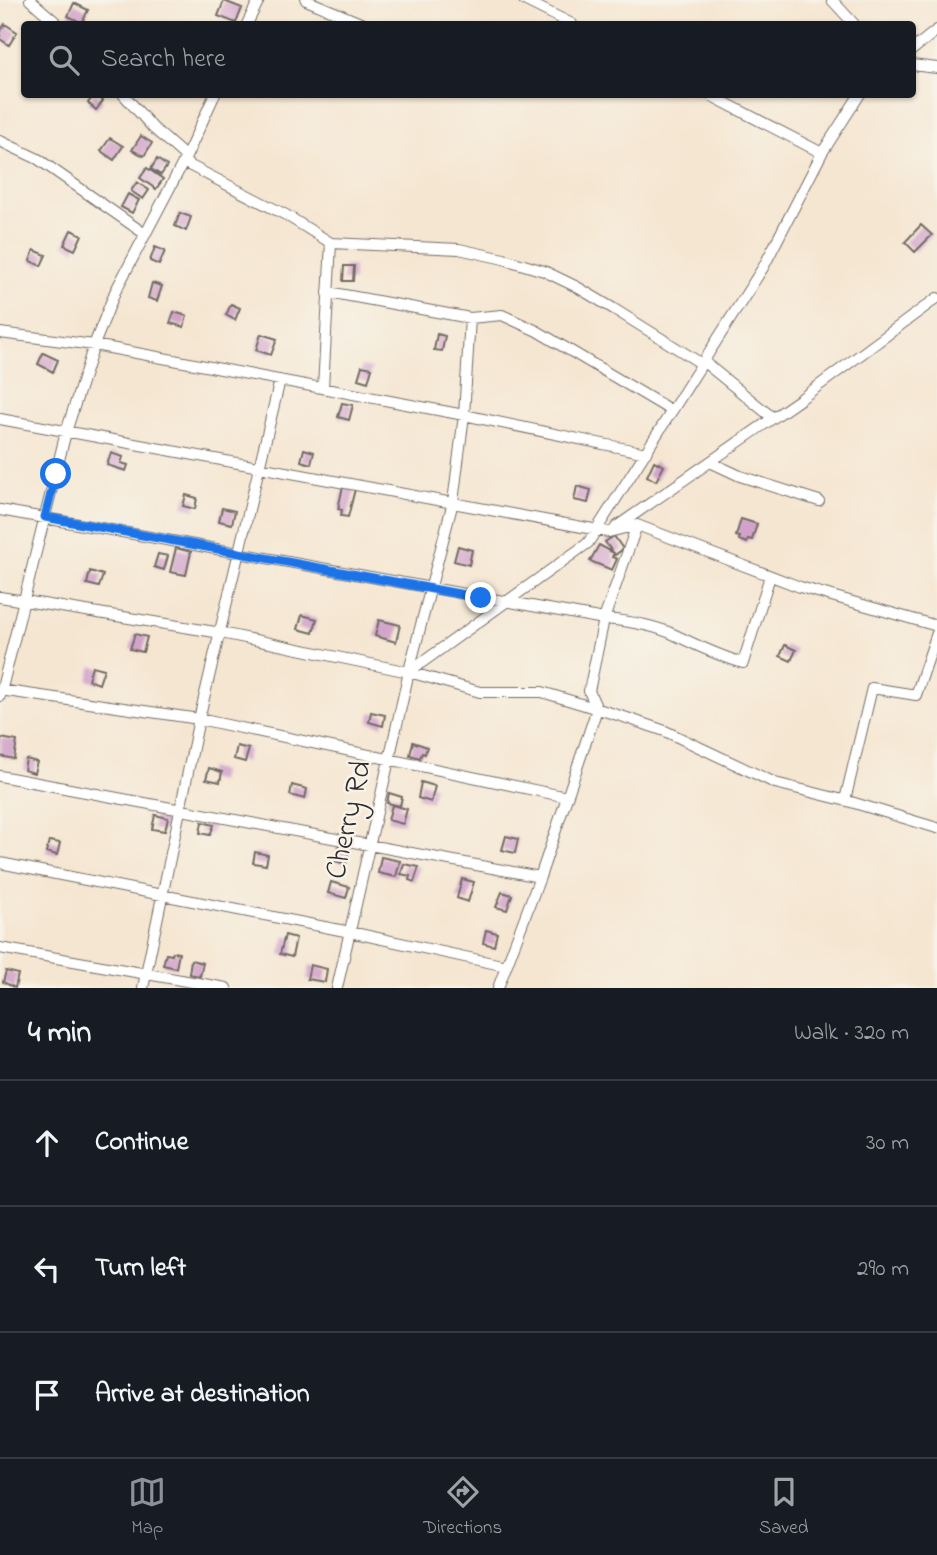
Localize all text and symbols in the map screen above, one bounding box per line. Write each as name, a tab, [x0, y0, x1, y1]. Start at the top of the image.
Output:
search box	[21, 21, 916, 98]
icon: search	[45, 41, 83, 79]
text: Search here	[101, 41, 226, 79]
route start	[40, 458, 71, 489]
route end	[465, 582, 496, 613]
street label: Cherry Rd	[315, 756, 385, 884]
text: 4 min	[28, 1012, 91, 1056]
text: Walk · 320 m	[794, 1017, 909, 1050]
icon: ahead	[28, 1124, 66, 1162]
text: Continue	[95, 1124, 188, 1162]
text: 30 m	[866, 1127, 909, 1160]
icon: left	[28, 1250, 66, 1288]
text: Turn left	[95, 1250, 186, 1288]
text: 290 m	[857, 1253, 909, 1286]
icon: arrive	[28, 1376, 66, 1414]
text: Arrive at destination	[95, 1376, 310, 1414]
tab: Map	[128, 1473, 166, 1542]
tab: Directions	[423, 1473, 502, 1542]
tab: Saved	[759, 1473, 809, 1542]

